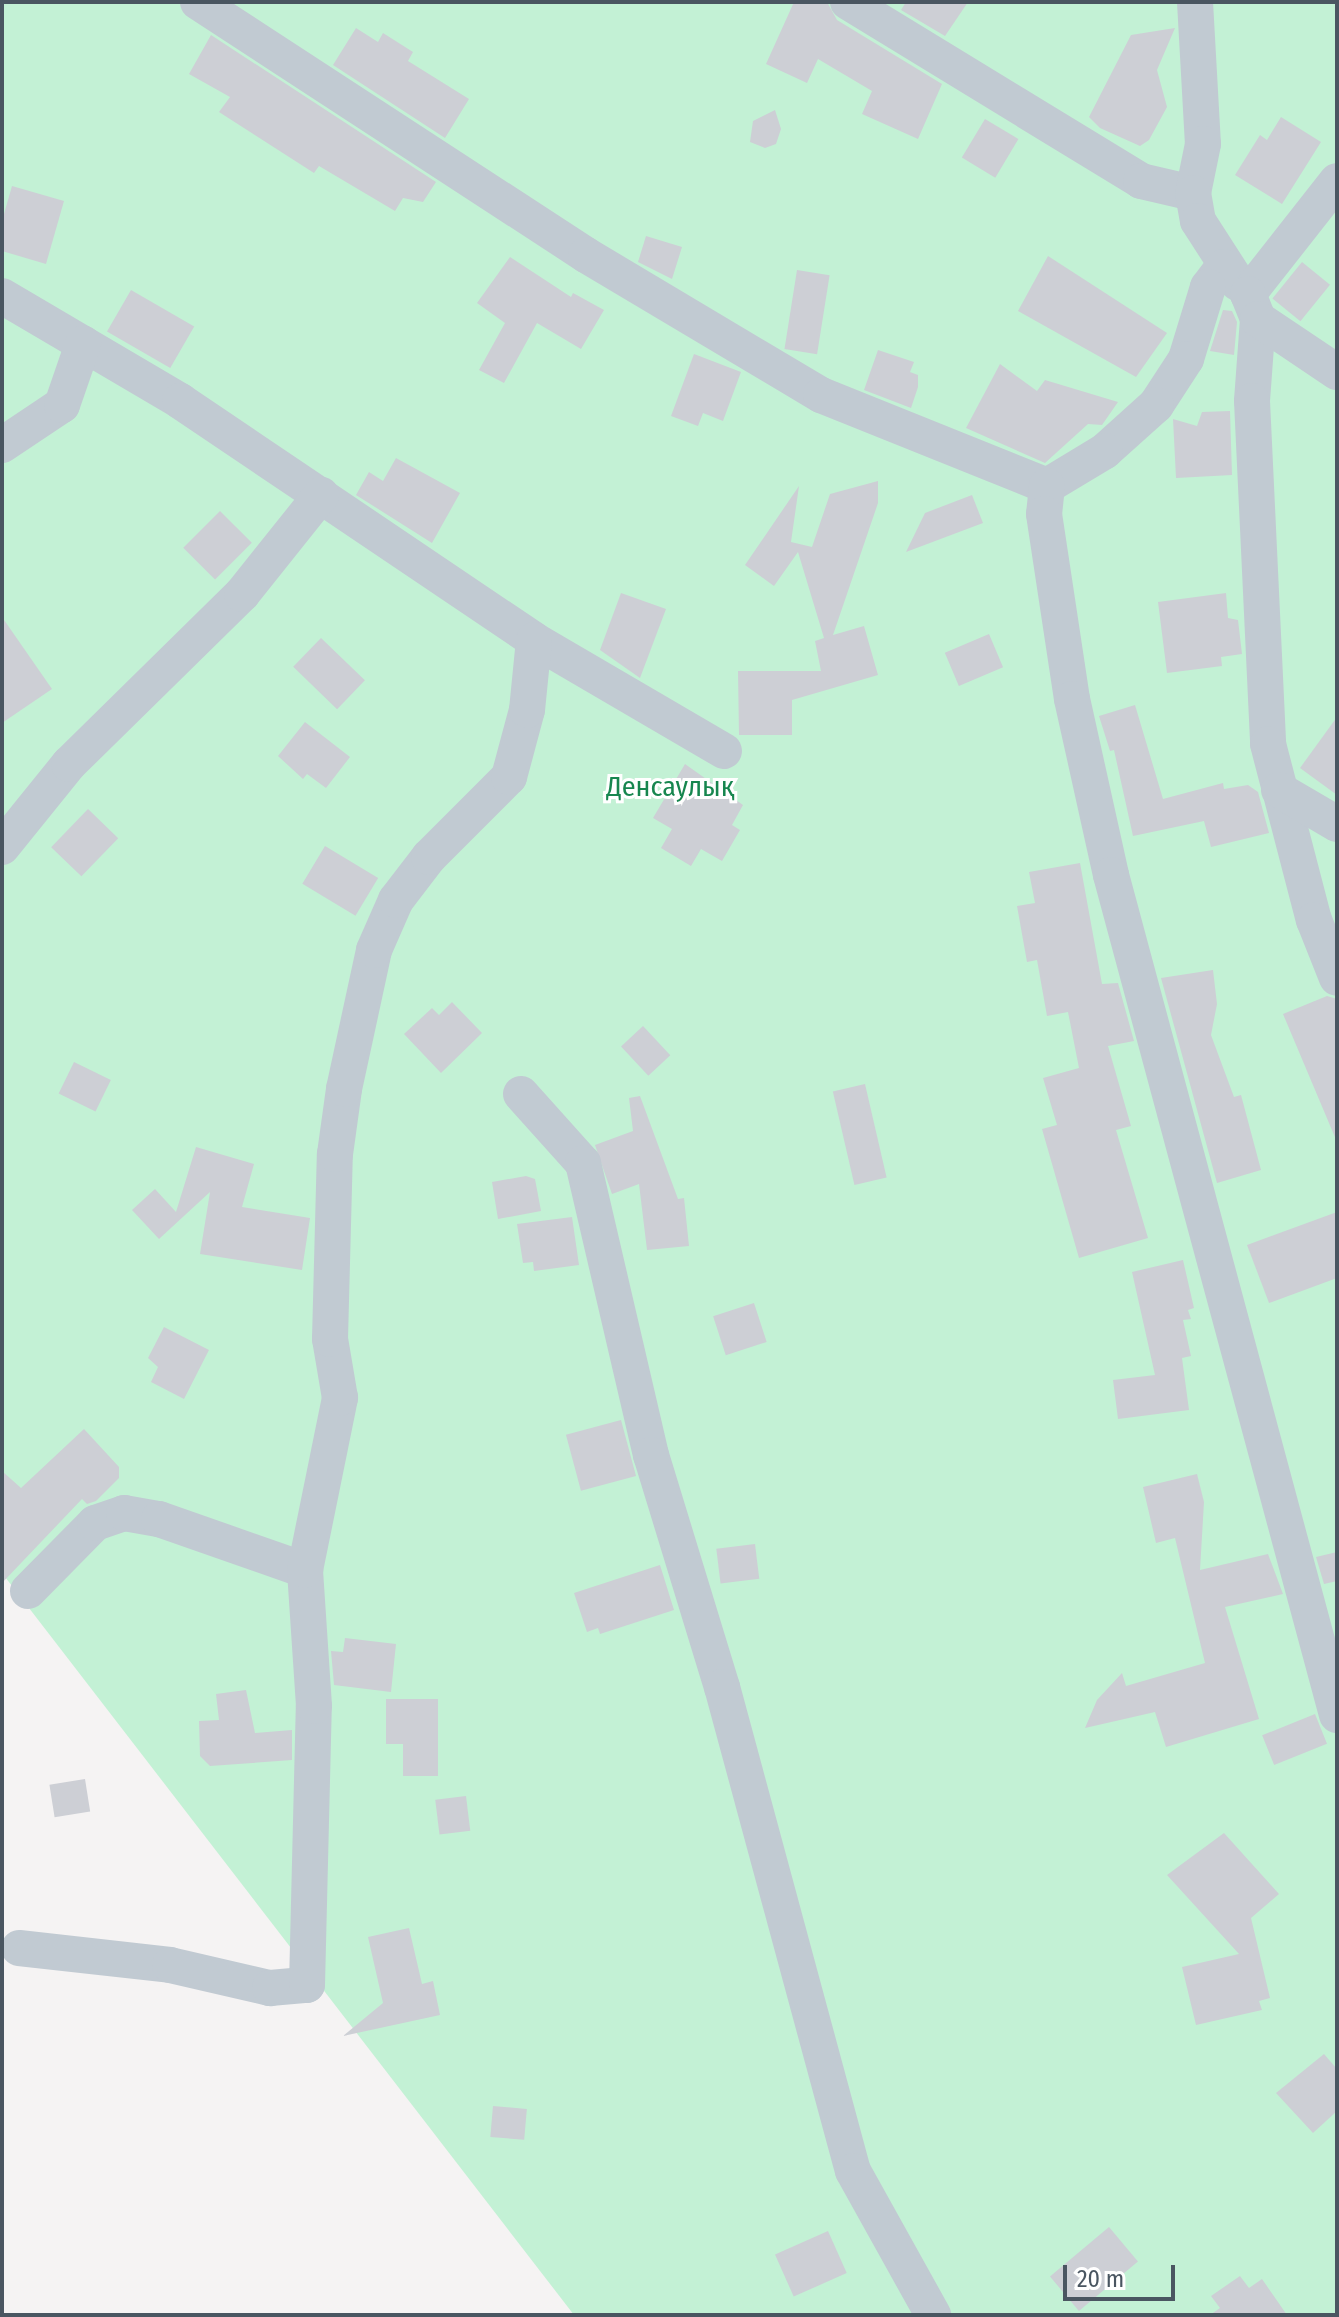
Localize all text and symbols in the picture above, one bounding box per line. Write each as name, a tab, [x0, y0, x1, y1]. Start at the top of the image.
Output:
park label: Денсаулық	[606, 770, 734, 804]
scale bar	[1067, 2249, 1179, 2299]
text: 20 m	[1077, 2265, 1124, 2293]

